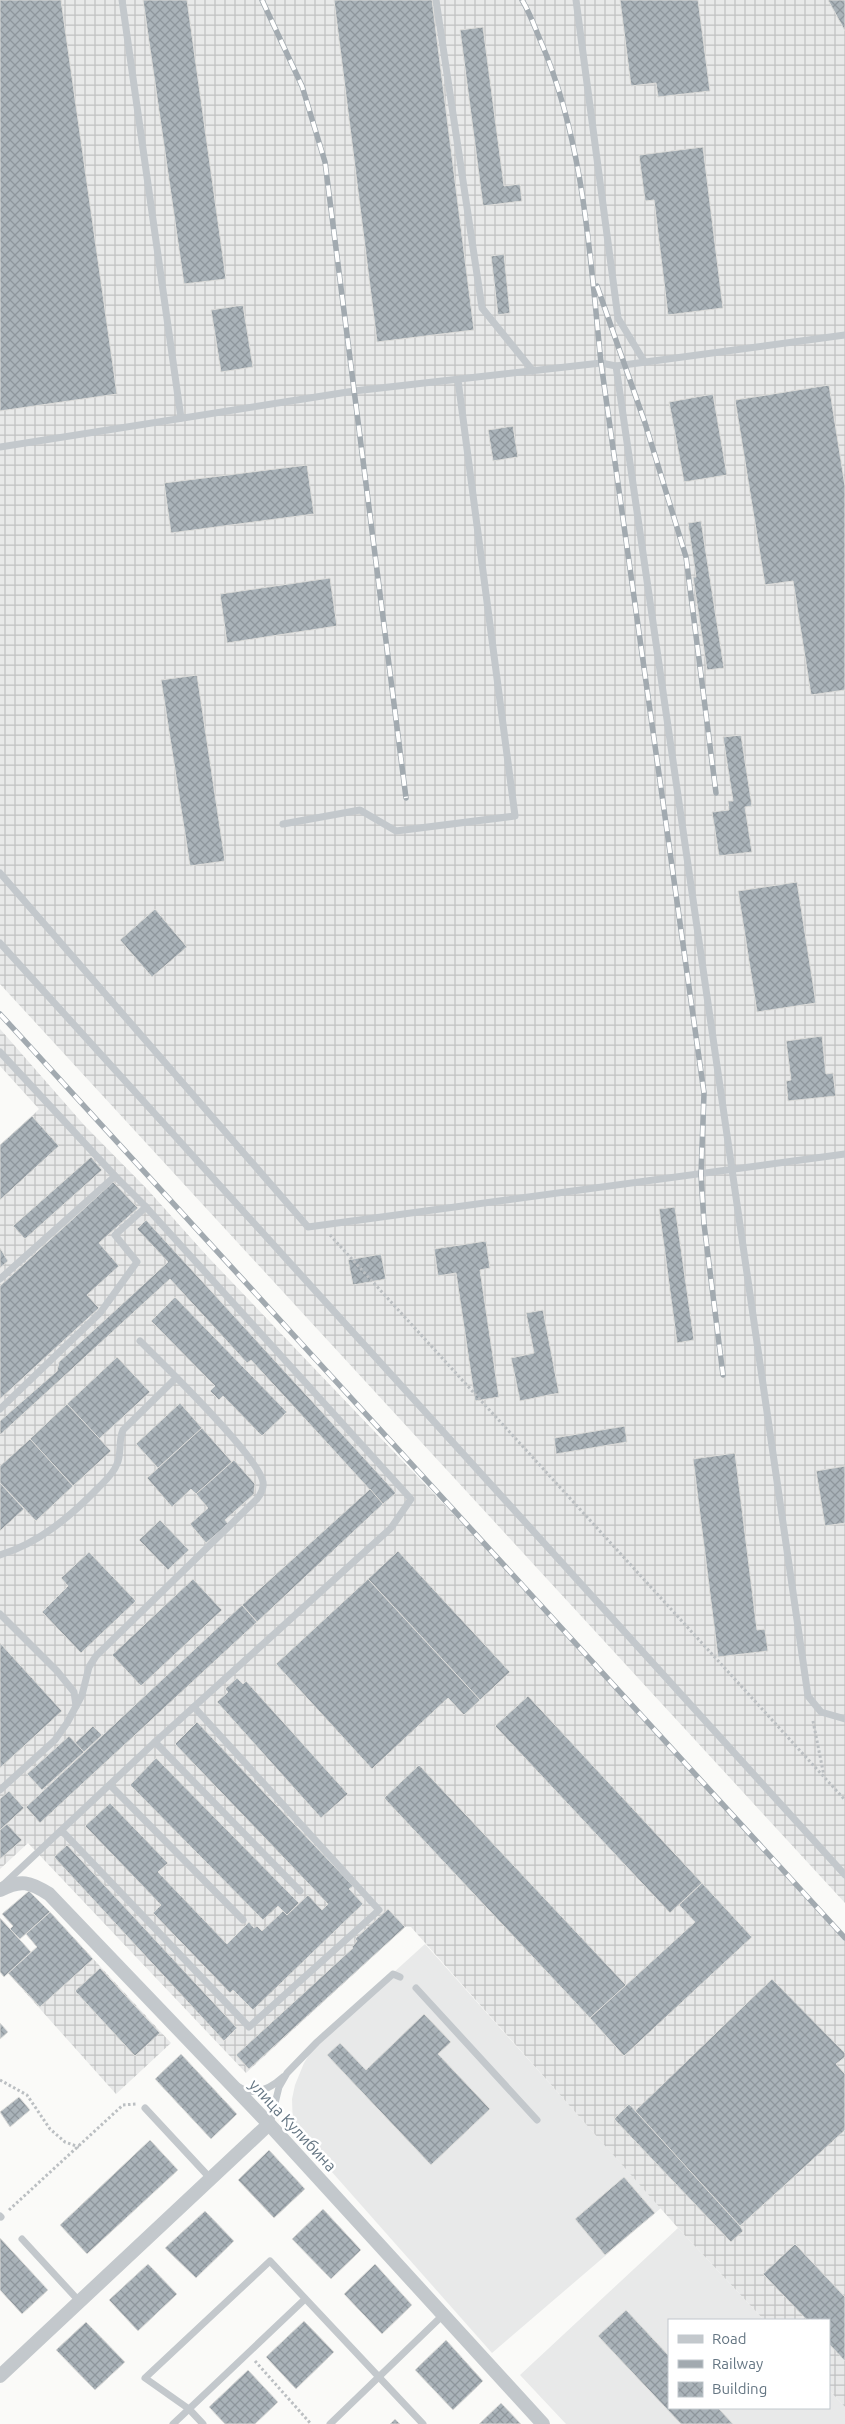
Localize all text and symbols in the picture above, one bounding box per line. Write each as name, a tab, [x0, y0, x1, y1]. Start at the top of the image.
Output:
street label: улица Кулибина	[246, 2075, 340, 2175]
legend	[668, 2319, 830, 2409]
text: Road	[712, 2330, 747, 2347]
text: Railway	[712, 2355, 763, 2372]
text: Building	[712, 2380, 767, 2397]

